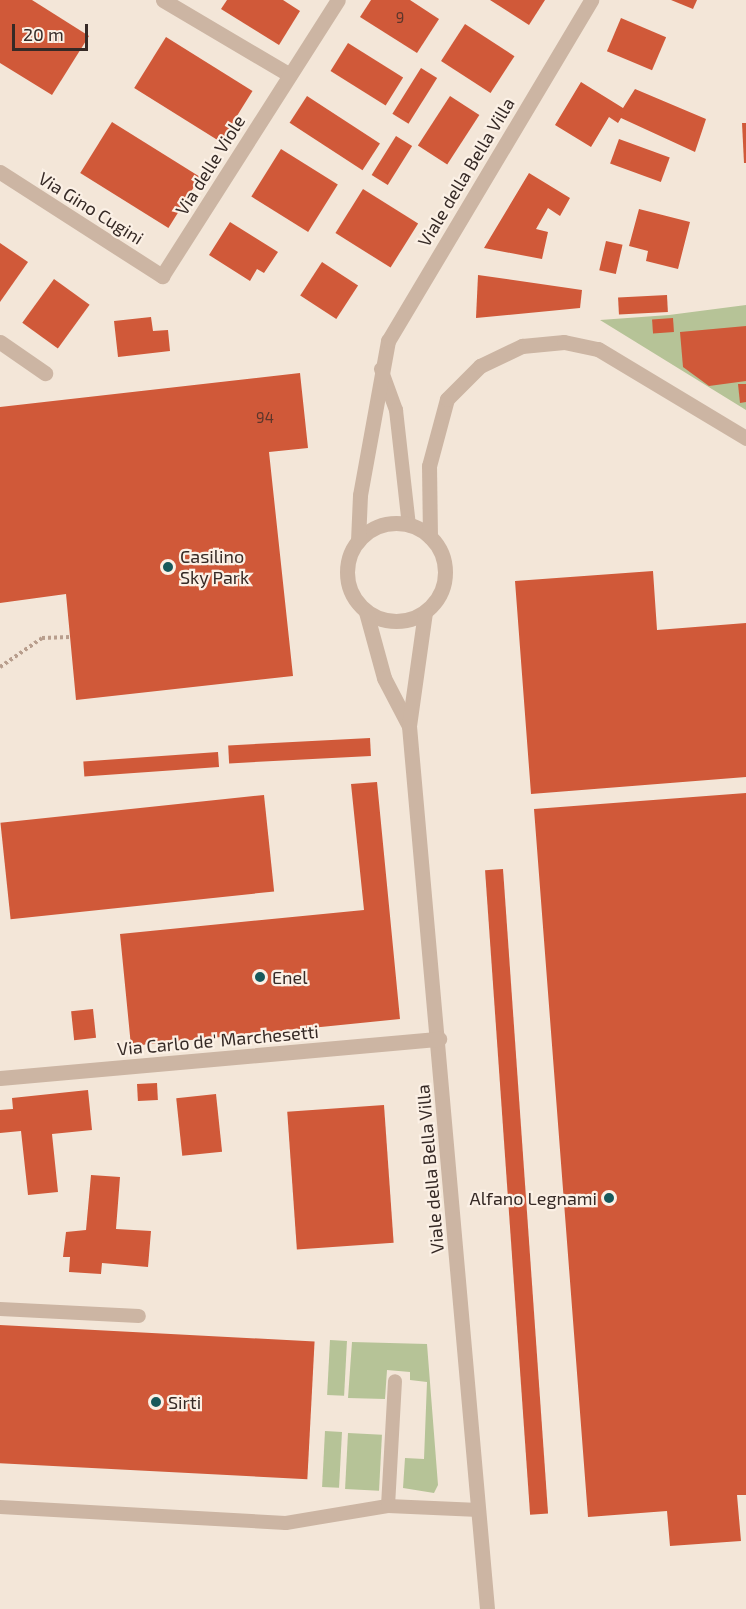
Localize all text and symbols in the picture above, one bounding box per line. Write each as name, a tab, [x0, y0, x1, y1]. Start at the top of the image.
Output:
house number: 9	[396, 9, 404, 27]
scale bar	[15, 12, 92, 50]
text: 20 m	[23, 23, 64, 45]
street label: Viale della Bella Villa	[413, 93, 519, 251]
street label: Via delle Viole	[171, 111, 249, 219]
street label: Via Gino Cugini	[35, 167, 147, 249]
house number: 94	[256, 409, 274, 427]
place label: Casilino Sky Park	[180, 546, 250, 588]
marker: Casilino Sky Park	[161, 560, 175, 574]
place label: Enel	[272, 966, 308, 988]
marker: Enel	[253, 970, 267, 984]
street label: Via Carlo de' Marchesetti	[116, 1020, 320, 1060]
street label: Viale della Bella Villa	[412, 1083, 448, 1255]
place label: Alfano Legnami	[470, 1187, 597, 1209]
marker: Alfano Legnami	[602, 1191, 616, 1205]
place label: Sirti	[168, 1391, 201, 1413]
marker: Sirti	[149, 1395, 163, 1409]

